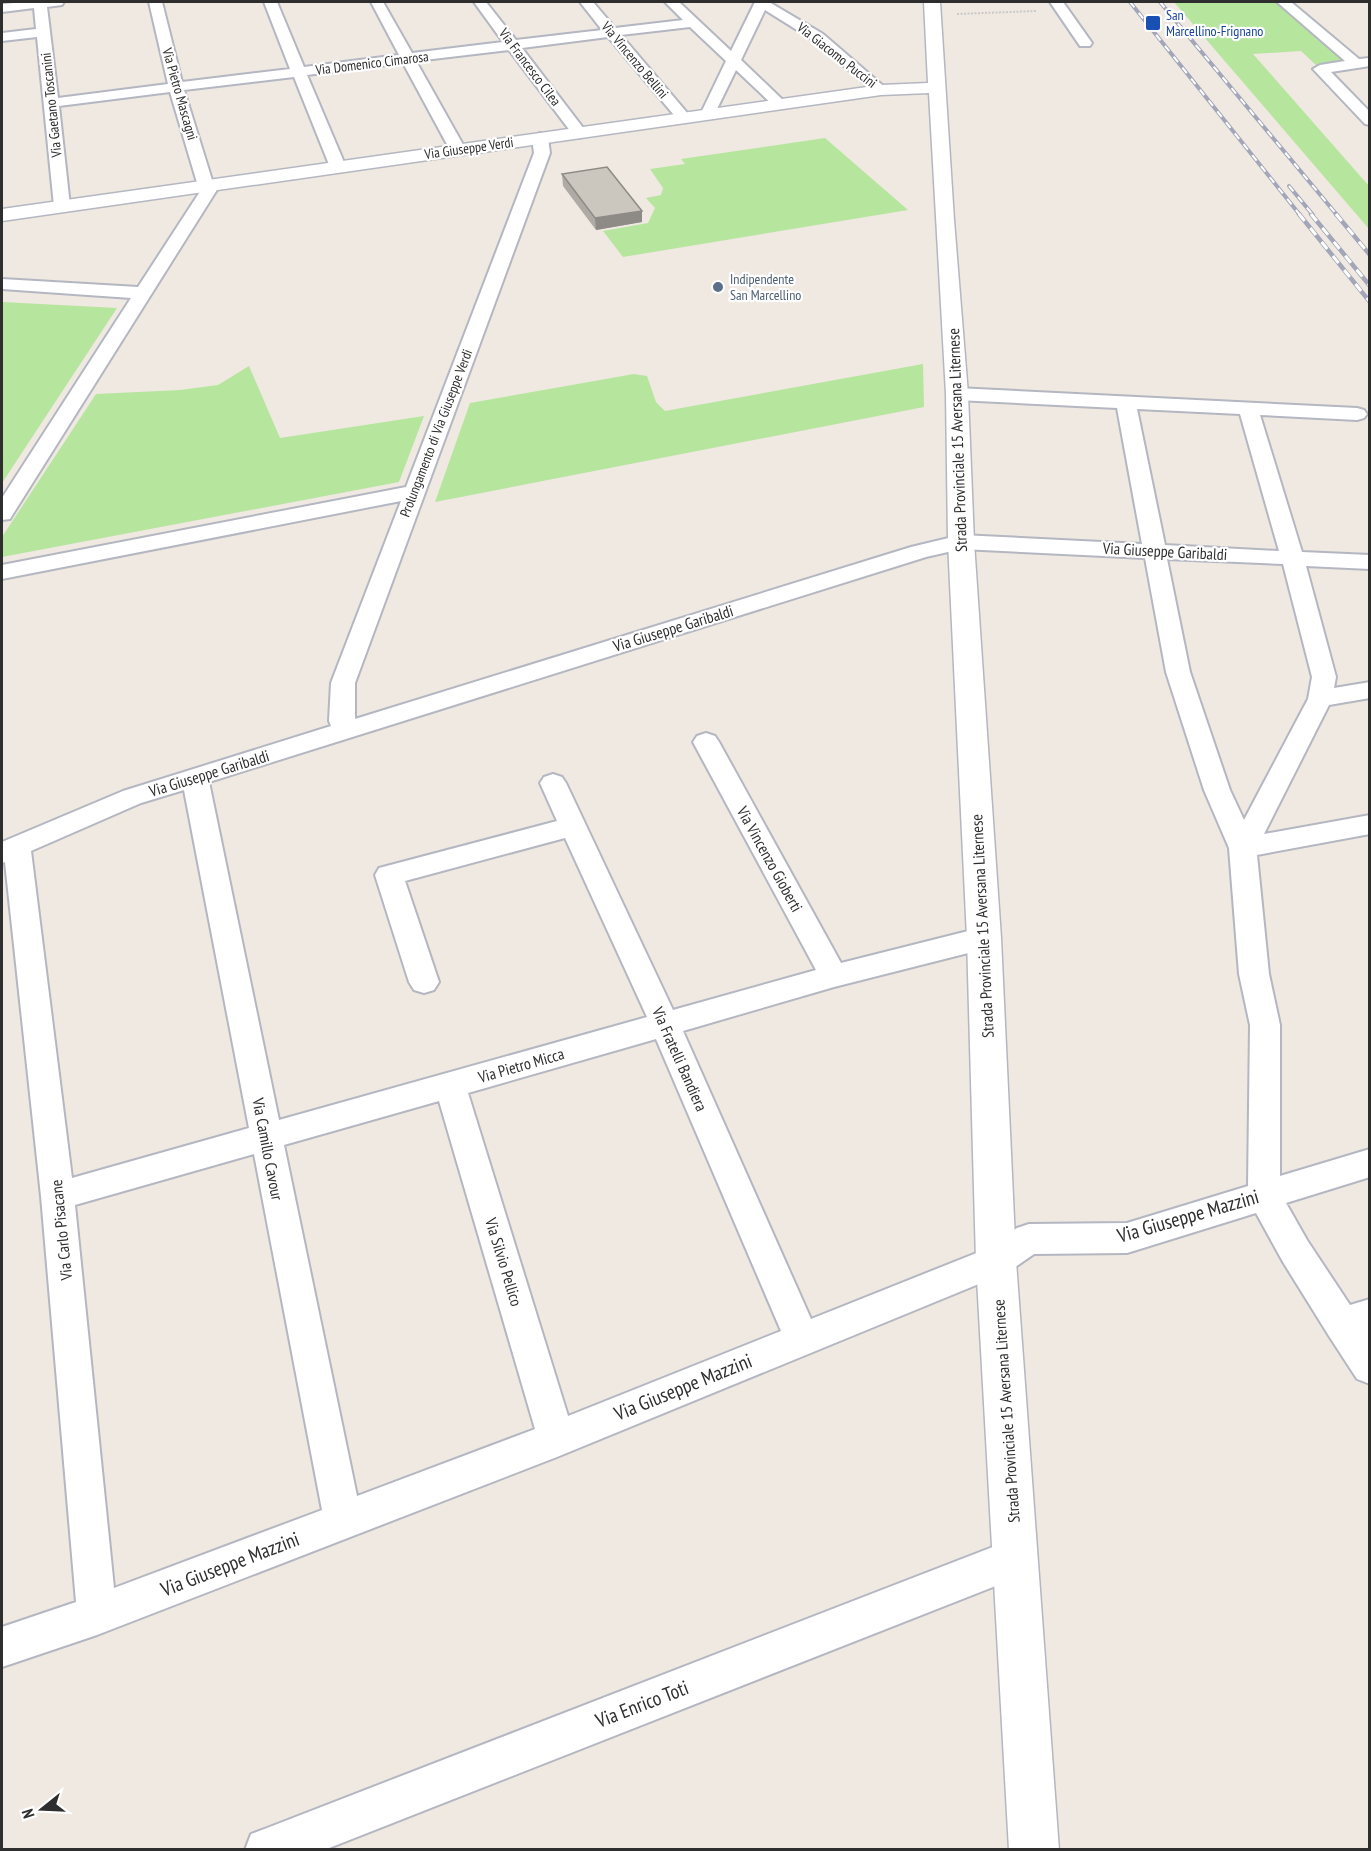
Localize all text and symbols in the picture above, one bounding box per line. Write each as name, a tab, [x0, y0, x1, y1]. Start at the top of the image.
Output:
place label: San Marcellino-Frignano	[1166, 6, 1263, 40]
marker: San Marcellino-Frignano	[1144, 14, 1162, 32]
street label: Via Vincenzo Bellini	[597, 17, 672, 102]
street label: Via Giacomo Puccini	[793, 18, 881, 92]
street label: Via Francesco Cilea	[494, 24, 565, 109]
street label: Via Pietro Mascagni	[158, 45, 202, 142]
street label: Via Domenico Cimarosa	[313, 47, 430, 79]
street label: Via Gaetano Toscanini	[37, 52, 66, 159]
street label: Via Giuseppe Verdi	[422, 133, 515, 163]
place label: Indipendente San Marcellino	[730, 270, 801, 304]
marker: Indipendente San Marcellino	[711, 280, 725, 294]
street label: Strada Provinciale 15 Aversana Liternese	[943, 328, 971, 552]
street label: Prolungamento di Via Giuseppe Verdi	[396, 347, 476, 519]
street label: Via Giuseppe Garibaldi	[1101, 538, 1228, 564]
street label: Via Giuseppe Garibaldi	[610, 600, 735, 656]
street label: Via Giuseppe Garibaldi	[146, 745, 271, 801]
street label: Via Vincenzo Gioberti	[732, 802, 807, 915]
street label: Strada Provinciale 15 Aversana Liternese	[966, 814, 998, 1038]
street label: Via Fratelli Bandiera	[648, 1003, 712, 1114]
street label: Via Pietro Micca	[475, 1043, 566, 1087]
street label: Via Camillo Cavour	[248, 1095, 288, 1202]
street label: Via Carlo Pisacane	[46, 1179, 76, 1282]
street label: Via Giuseppe Mazzini	[1113, 1183, 1262, 1249]
street label: Via Silvio Pellico	[481, 1214, 527, 1309]
street label: Strada Provinciale 15 Aversana Liternese	[988, 1299, 1024, 1523]
street label: Via Giuseppe Mazzini	[609, 1348, 756, 1427]
street label: Via Giuseppe Mazzini	[156, 1526, 303, 1603]
street label: Via Enrico Toti	[591, 1674, 692, 1734]
north arrow	[12, 1779, 72, 1839]
text: N	[17, 1806, 39, 1821]

